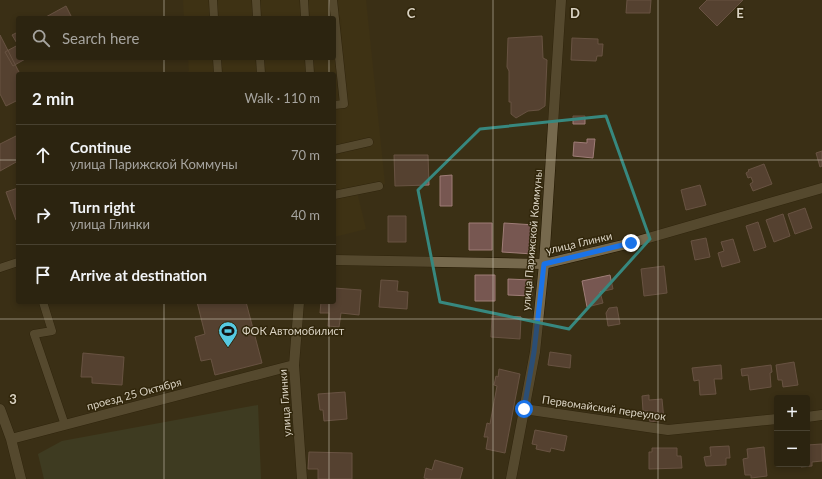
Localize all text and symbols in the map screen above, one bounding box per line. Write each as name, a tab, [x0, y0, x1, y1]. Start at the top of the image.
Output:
text: C	[407, 5, 416, 21]
text: D	[570, 5, 580, 21]
text: E	[736, 5, 744, 21]
search box	[16, 16, 336, 60]
icon: search	[30, 27, 52, 49]
text: Search here	[62, 29, 139, 47]
text: 2 min	[32, 88, 74, 109]
text: Walk · 110 m	[244, 90, 320, 106]
text: Continue	[70, 138, 131, 156]
icon: ahead	[32, 144, 54, 166]
text: 70 m	[291, 147, 320, 163]
text: улица Парижской Коммуны	[70, 156, 238, 172]
street label: улица Парижской Коммуны	[519, 169, 544, 311]
text: Turn right	[70, 198, 135, 216]
icon: right	[32, 204, 54, 226]
text: 40 m	[291, 207, 320, 223]
text: улица Глинки	[70, 216, 150, 232]
street label: улица Глинки	[544, 229, 613, 256]
route end	[622, 234, 640, 252]
icon: arrive	[32, 264, 54, 286]
text: Arrive at destination	[70, 266, 207, 284]
sports icon: ФОК Автомобилист	[217, 320, 239, 348]
place label: ФОК Автомобилист	[242, 324, 345, 337]
street label: улица Глинки	[276, 369, 293, 437]
street label: проезд 25 Октября	[85, 375, 183, 412]
text: 3	[9, 391, 17, 407]
street label: Первомайский переулок	[541, 392, 667, 423]
map controls	[774, 395, 810, 467]
button: +	[774, 395, 810, 431]
route start	[515, 400, 533, 418]
button: −	[774, 431, 810, 467]

